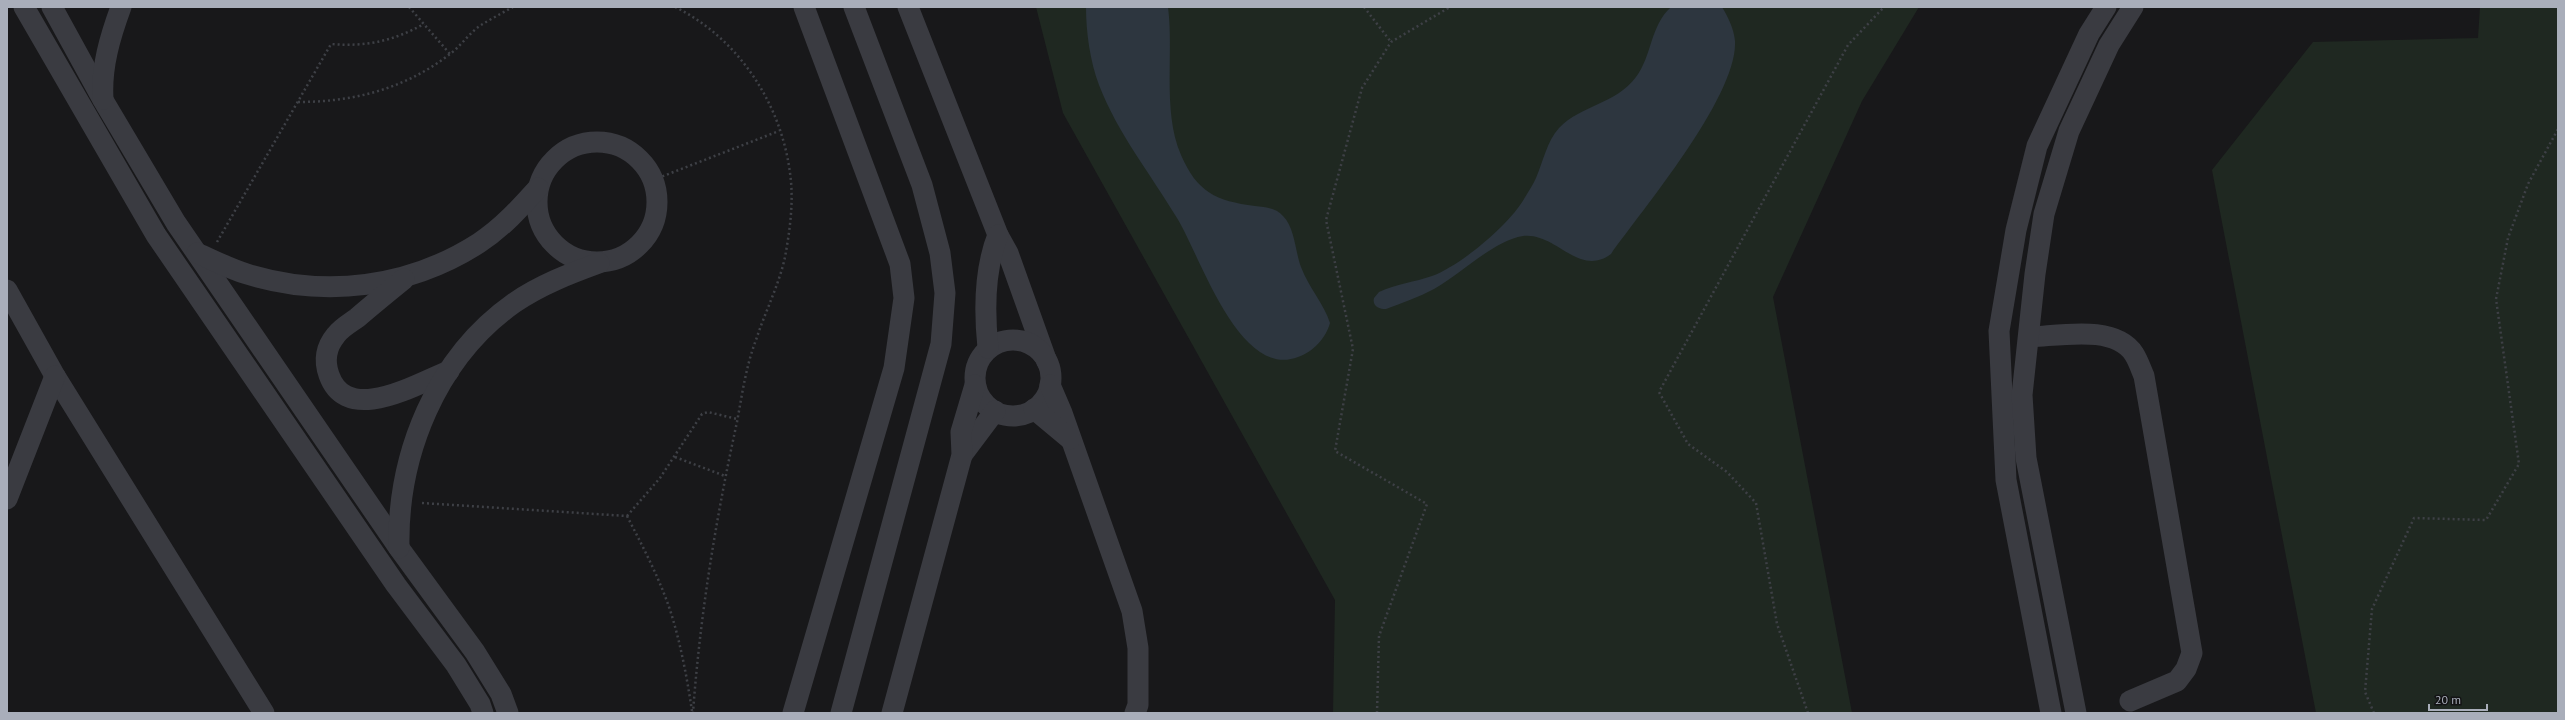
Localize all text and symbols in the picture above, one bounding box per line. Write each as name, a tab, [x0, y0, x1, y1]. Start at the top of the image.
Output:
scale bar	[2429, 686, 2487, 712]
text: 20 m	[2435, 692, 2461, 707]

